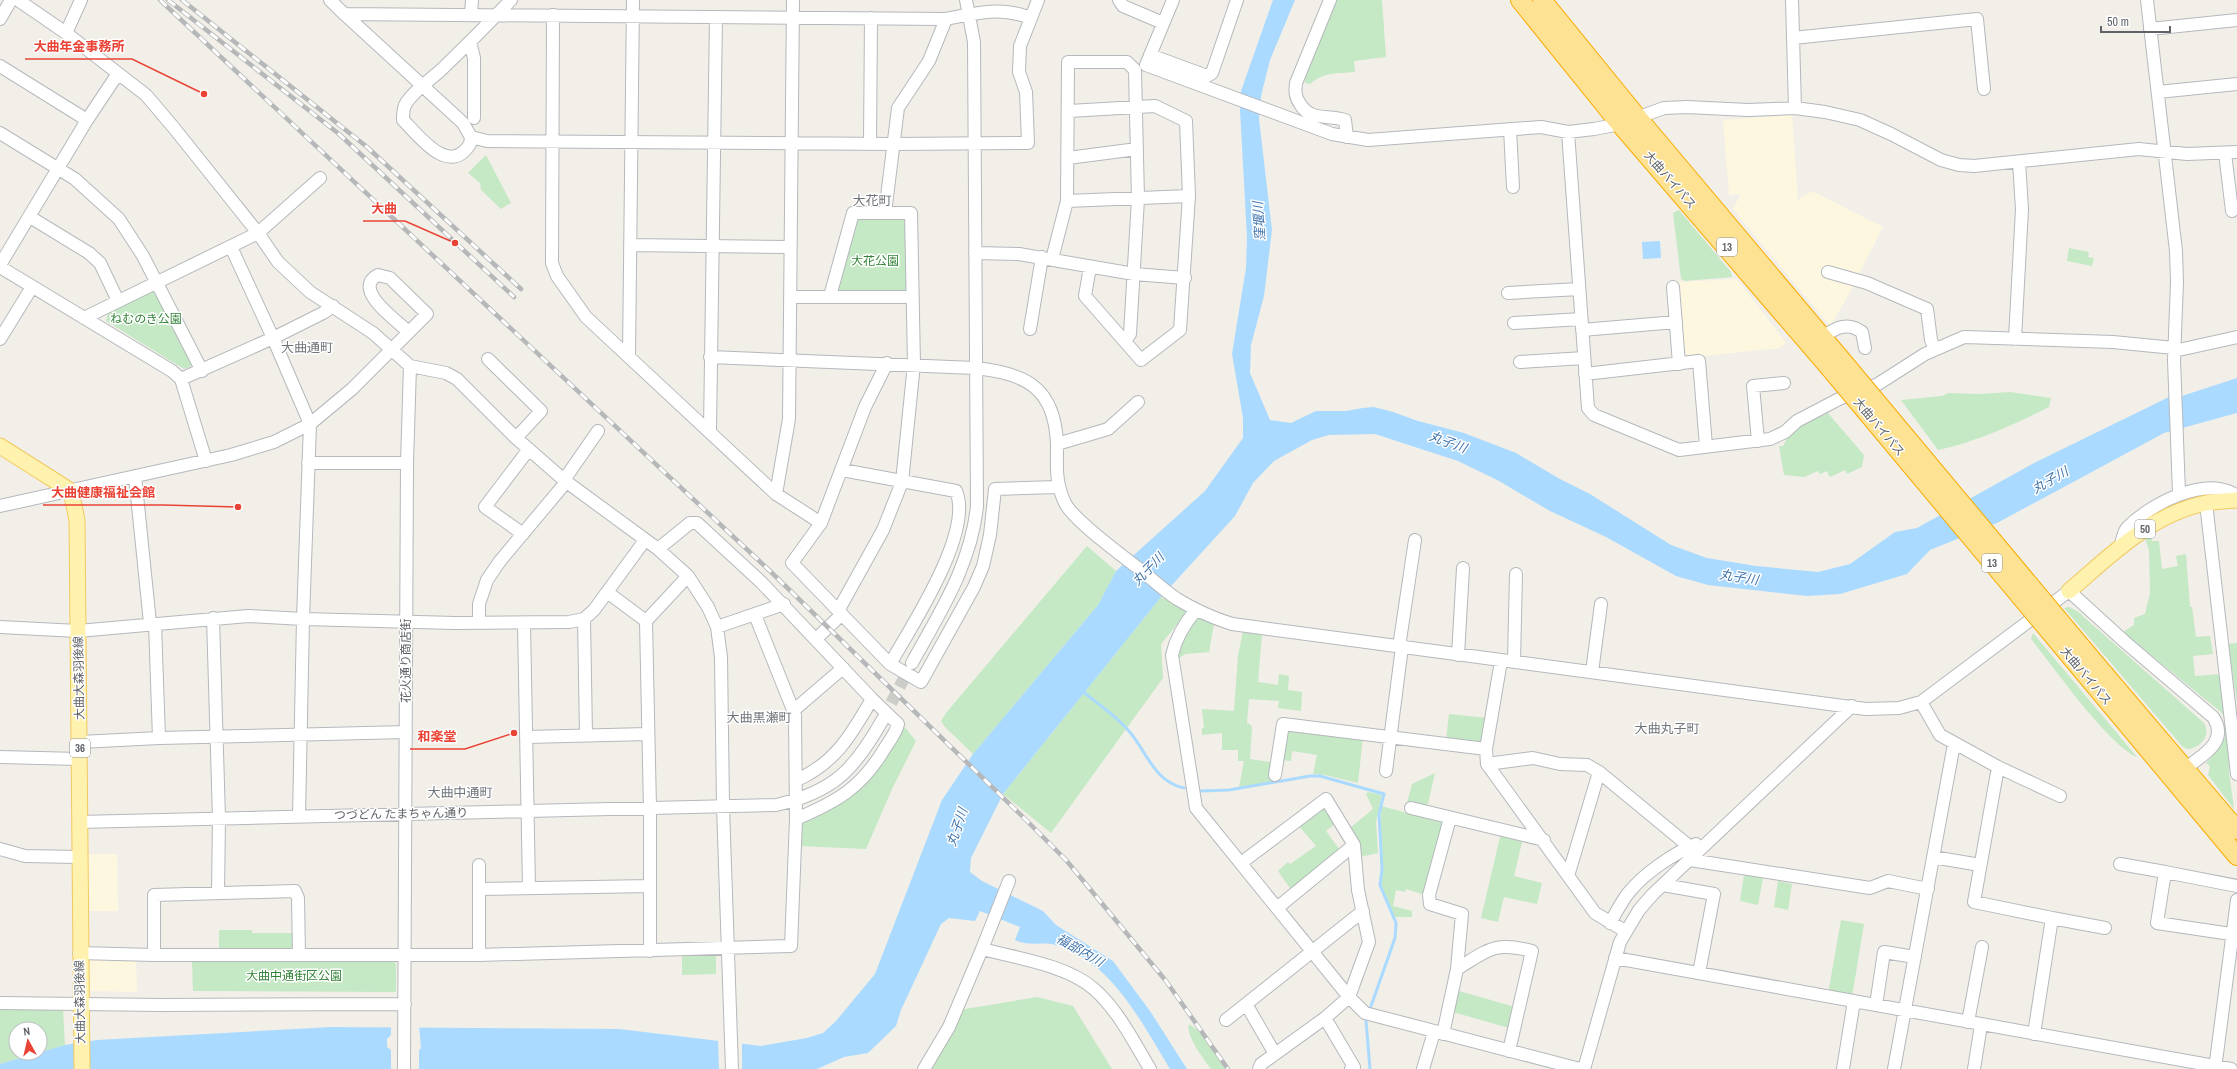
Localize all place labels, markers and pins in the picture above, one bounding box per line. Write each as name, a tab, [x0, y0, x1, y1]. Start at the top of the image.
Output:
callout: 大曲年金事務所	[25, 34, 132, 59]
callout: 大曲	[363, 196, 405, 221]
callout: 大曲健康福祉会館	[43, 480, 163, 505]
callout: 和楽堂	[410, 724, 465, 749]

